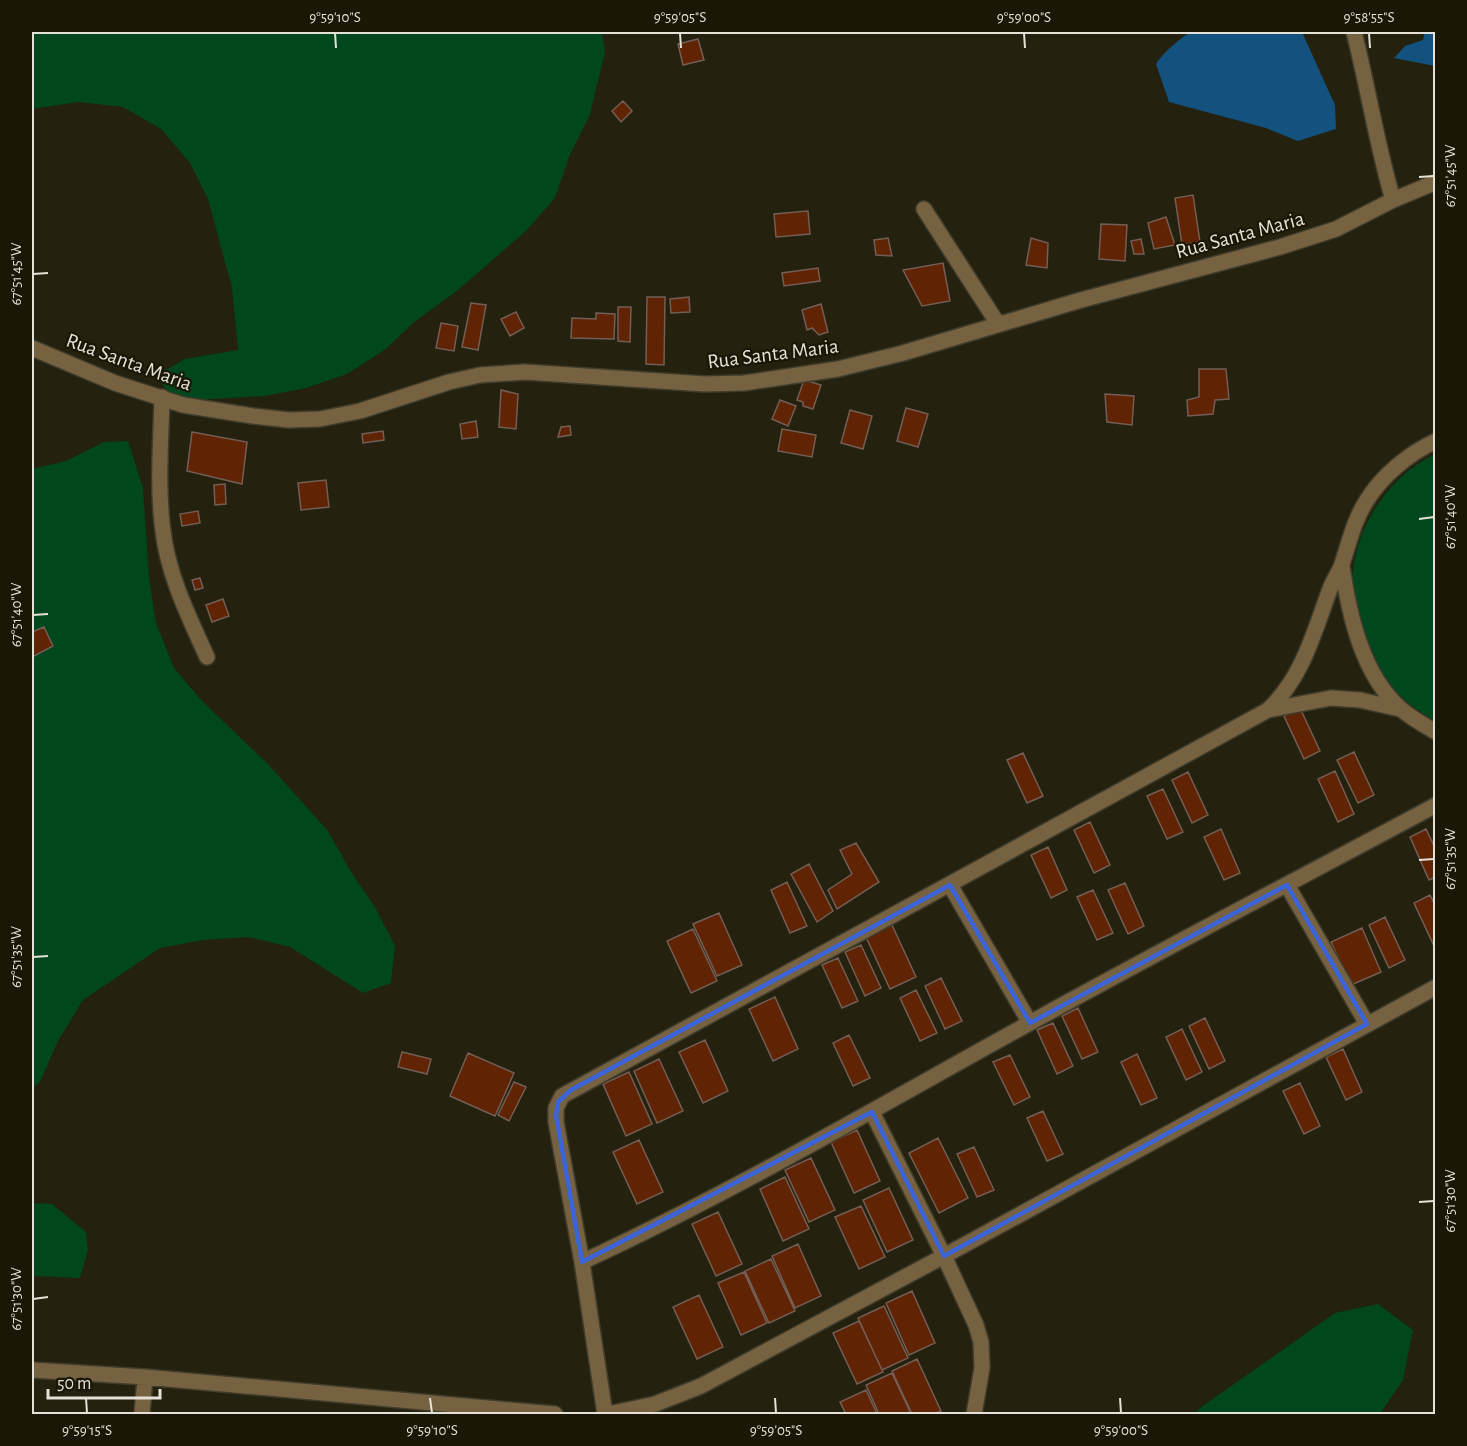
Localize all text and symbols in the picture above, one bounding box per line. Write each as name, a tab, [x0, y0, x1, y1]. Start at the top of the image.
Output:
text: 9°59'10"S	[309, 10, 361, 25]
text: 9°59'05"S	[654, 10, 706, 25]
text: 9°59'00"S	[997, 10, 1051, 25]
text: 9°58'55"S	[1343, 10, 1395, 25]
text: 67°51'45"W	[1443, 144, 1458, 207]
street label: Rua Santa Maria	[1173, 208, 1307, 262]
text: 67°51'45"W	[9, 242, 24, 305]
street label: Rua Santa Maria	[63, 330, 195, 395]
street label: Rua Santa Maria	[706, 335, 840, 372]
text: 67°51'40"W	[1443, 484, 1458, 549]
text: 67°51'40"W	[9, 582, 24, 647]
text: 67°51'35"W	[1443, 827, 1458, 890]
text: 67°51'35"W	[9, 925, 24, 988]
text: 67°51'30"W	[1443, 1169, 1458, 1233]
text: 67°51'30"W	[9, 1267, 24, 1331]
scale bar	[48, 1362, 160, 1400]
text: 50 m	[57, 1375, 91, 1393]
text: 9°59'15"S	[62, 1423, 112, 1438]
text: 9°59'10"S	[406, 1423, 458, 1438]
text: 9°59'05"S	[750, 1423, 802, 1438]
text: 9°59'00"S	[1094, 1423, 1148, 1438]

